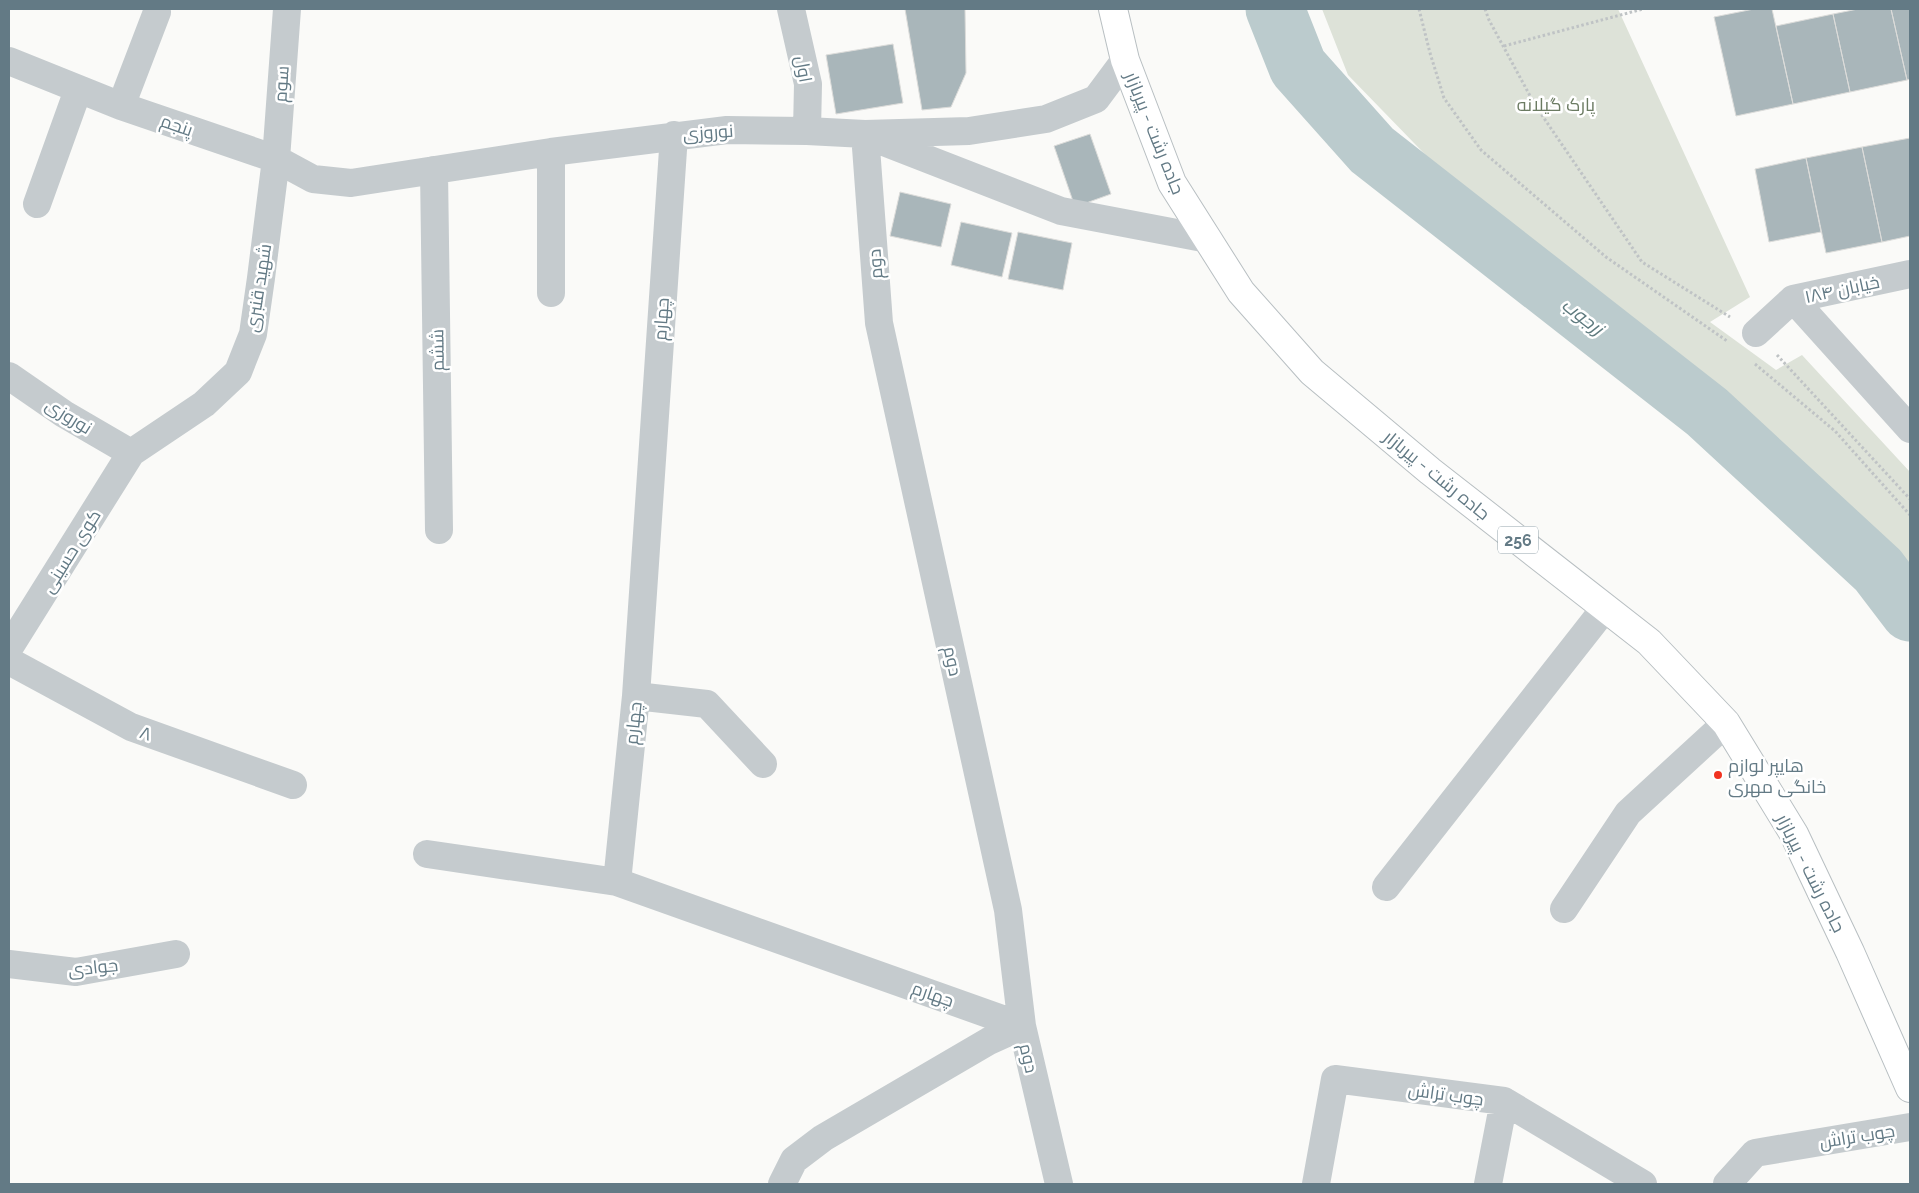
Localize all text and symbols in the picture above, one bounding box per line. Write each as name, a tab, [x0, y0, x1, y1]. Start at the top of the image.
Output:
street label: اول	[790, 54, 817, 84]
street label: سوم	[269, 65, 295, 103]
street label: جاده رشت - پیربازار	[1119, 68, 1189, 198]
park label: پارک گیلانه	[1517, 94, 1595, 117]
street label: پنجم	[157, 110, 196, 142]
street label: نوروزی	[682, 120, 734, 145]
street label: شهید قنبری	[241, 242, 276, 334]
street label: دوم	[863, 248, 889, 280]
street label: خیابان ۱۸۴	[1803, 271, 1882, 308]
water label: زرجوب	[1557, 293, 1610, 341]
street label: چهارم	[649, 297, 675, 341]
street label: ششم	[426, 329, 450, 371]
street label: نوروزی	[41, 394, 96, 439]
street label: جاده رشت - پیربازار	[1378, 425, 1494, 526]
street label: کوی حسینی	[37, 505, 106, 597]
road number: 256	[1498, 526, 1538, 554]
street label: دوم	[938, 644, 966, 678]
street label: چهارم	[620, 700, 648, 746]
street label: ۸	[137, 721, 155, 745]
place label: هایپر لوازم خانگی مهری	[1728, 755, 1826, 798]
marker: هایپر لوازم خانگی مهری	[1712, 769, 1724, 781]
street label: جاده رشت - پیربازار	[1770, 809, 1850, 937]
street label: جوادی	[67, 954, 119, 981]
street label: چهارم	[909, 977, 957, 1013]
street label: دوم	[1013, 1041, 1043, 1075]
street label: چوب تراش	[1407, 1078, 1485, 1112]
street label: چوب تراش	[1818, 1120, 1897, 1154]

